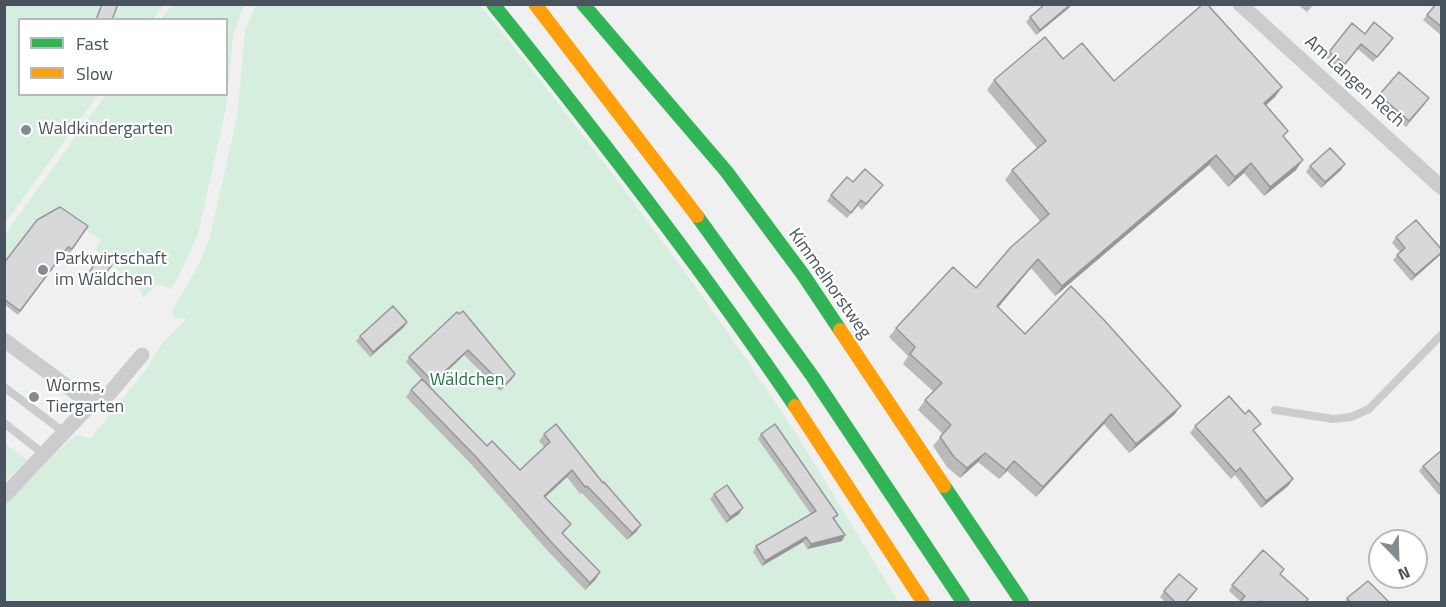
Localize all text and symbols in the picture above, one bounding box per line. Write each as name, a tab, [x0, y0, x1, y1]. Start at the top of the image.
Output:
legend	[18, 18, 228, 96]
text: Fast	[76, 30, 109, 57]
street label: Am Langen Rech	[1300, 32, 1408, 132]
text: Slow	[76, 60, 113, 87]
place label: Waldkindergarten	[38, 119, 173, 141]
marker: Waldkindergarten	[19, 123, 33, 137]
street label: Kimmelhorstweg	[783, 225, 875, 343]
place label: Parkwirtschaft im Wäldchen	[55, 249, 167, 292]
marker: Parkwirtschaft im Wäldchen	[36, 263, 50, 277]
park label: Wäldchen	[430, 370, 504, 392]
place label: Worms, Tiergarten	[46, 376, 124, 418]
marker: Worms, Tiergarten	[27, 390, 41, 404]
north arrow	[1368, 529, 1428, 589]
text: N	[1394, 561, 1414, 587]

